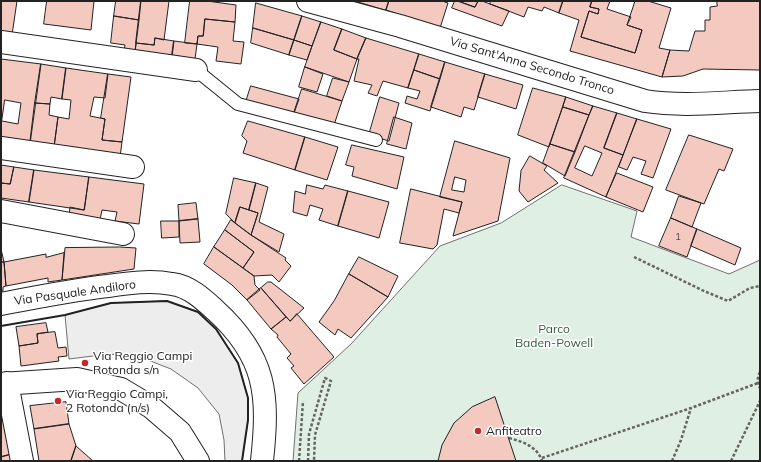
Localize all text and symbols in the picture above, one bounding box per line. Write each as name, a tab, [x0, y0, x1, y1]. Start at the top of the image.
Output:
street label: Via Sant'Anna Secondo Tronco	[448, 34, 616, 98]
house number: 1	[675, 231, 681, 243]
street label: Via Pasquale Andiloro	[13, 277, 137, 309]
park label: Parco Baden-Powell	[515, 322, 593, 350]
place label: Via Reggio Campi Rotonda s/n	[93, 349, 192, 377]
marker: Via Reggio Campi Rotonda s/n	[80, 358, 90, 368]
place label: Via Reggio Campi, 2 Rotonda (n/s)	[66, 387, 168, 415]
marker: Via Reggio Campi, 2 Rotonda (n/s)	[53, 396, 63, 406]
place label: Anfiteatro	[486, 424, 542, 438]
marker: Anfiteatro	[473, 426, 483, 436]

